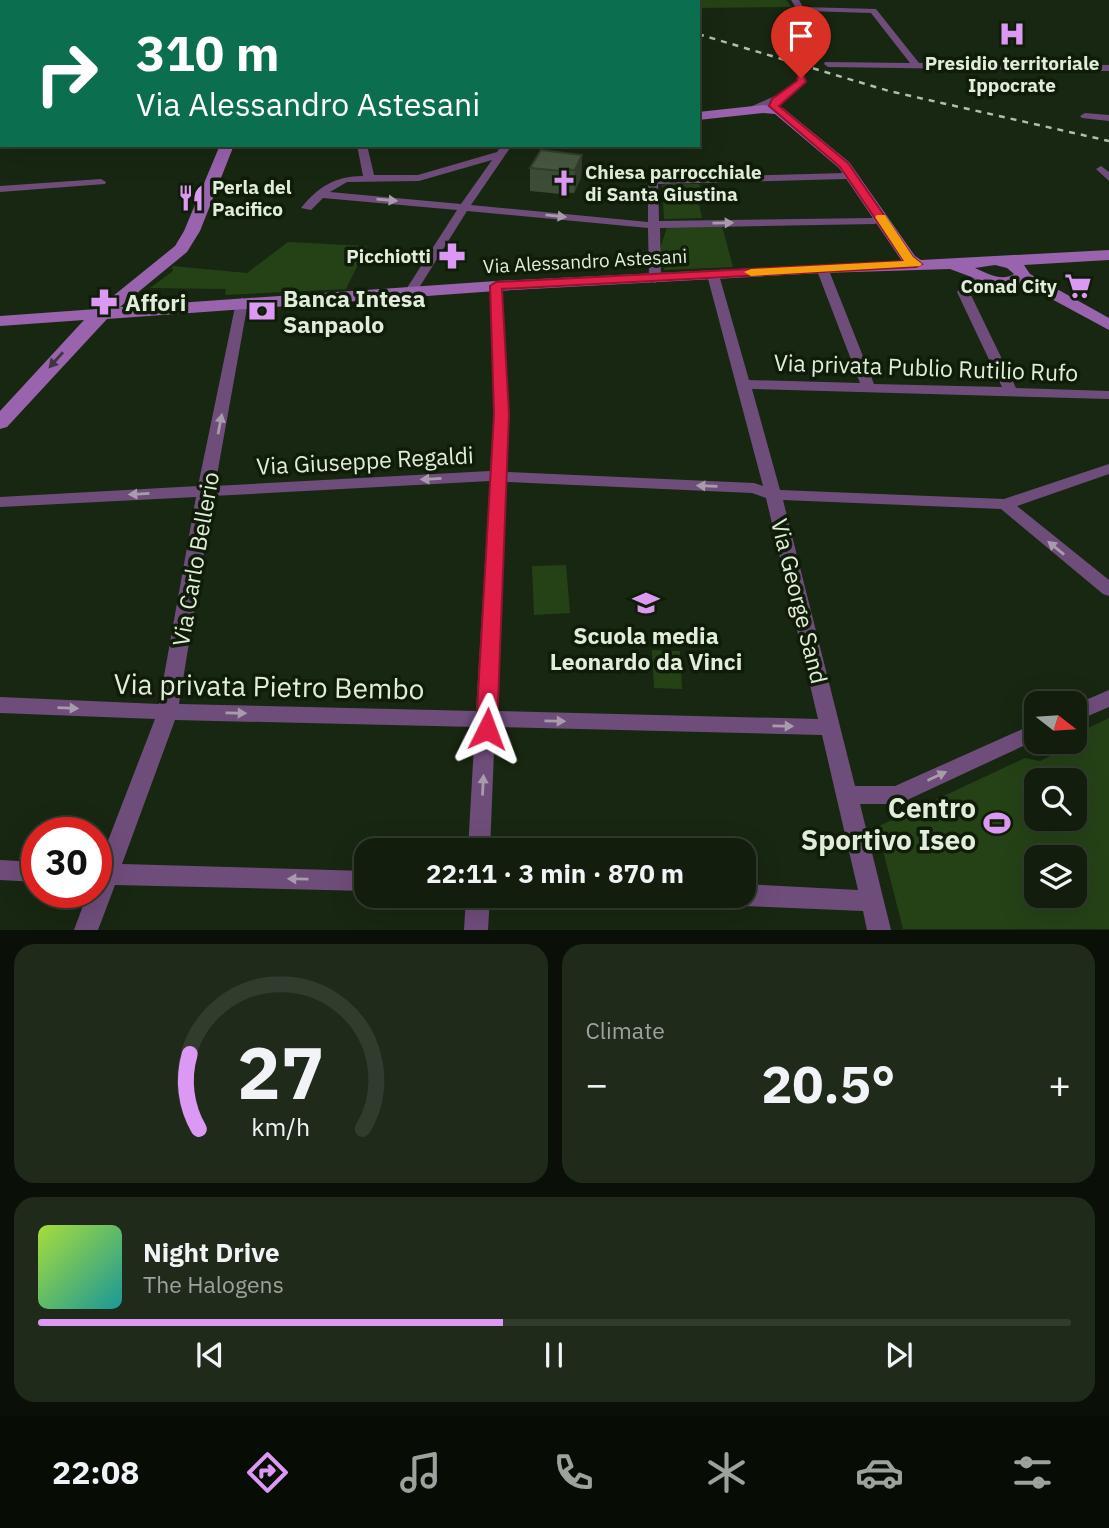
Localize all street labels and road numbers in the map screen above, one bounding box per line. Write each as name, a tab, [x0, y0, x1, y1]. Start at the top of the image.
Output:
street label: Via Alessandro Astesani	[482, 244, 688, 278]
street label: Via privata Publio Rutilio Rufo	[773, 347, 1079, 387]
street label: Via Giuseppe Regaldi	[256, 439, 474, 481]
street label: Via Carlo Bellerio	[165, 469, 225, 649]
street label: Via George Sand	[765, 515, 835, 687]
street label: Via privata Pietro Bembo	[113, 665, 425, 707]

